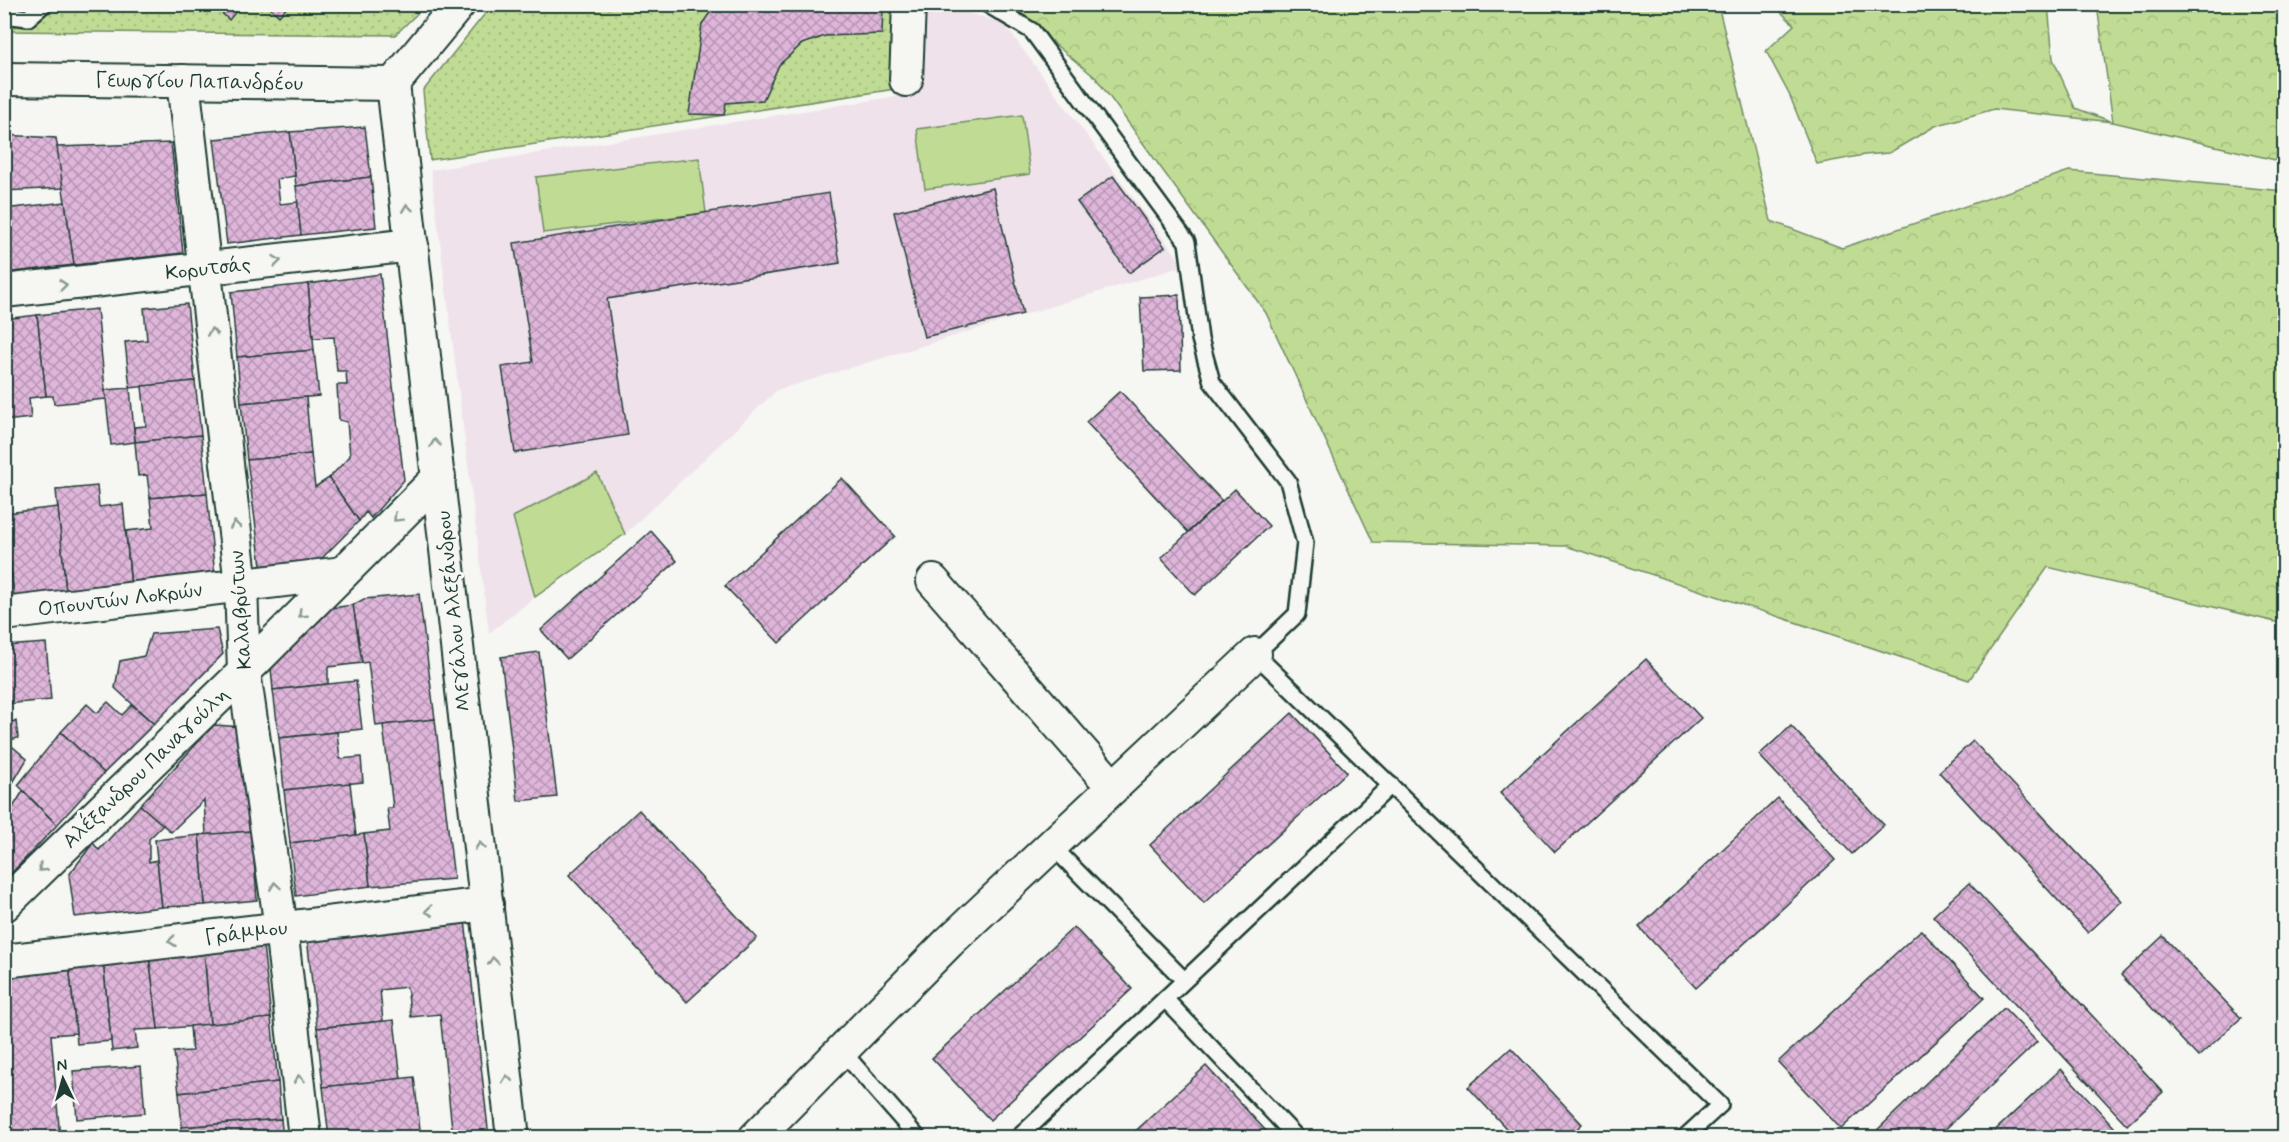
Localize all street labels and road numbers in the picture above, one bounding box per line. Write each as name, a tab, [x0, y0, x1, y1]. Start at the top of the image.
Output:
street label: Γεωργίου Παπανδρέου	[95, 65, 303, 98]
street label: Κορυτσάς	[164, 251, 252, 287]
street label: Μεγάλου Αλεξάνδρου	[430, 509, 478, 713]
street label: Καλαβρύτων	[223, 549, 259, 671]
street label: Οπουντών Λοκρών	[36, 576, 204, 624]
street label: Αλέξανδρου Παναγούλη	[56, 680, 236, 855]
street label: Γράμμου	[203, 914, 289, 952]

